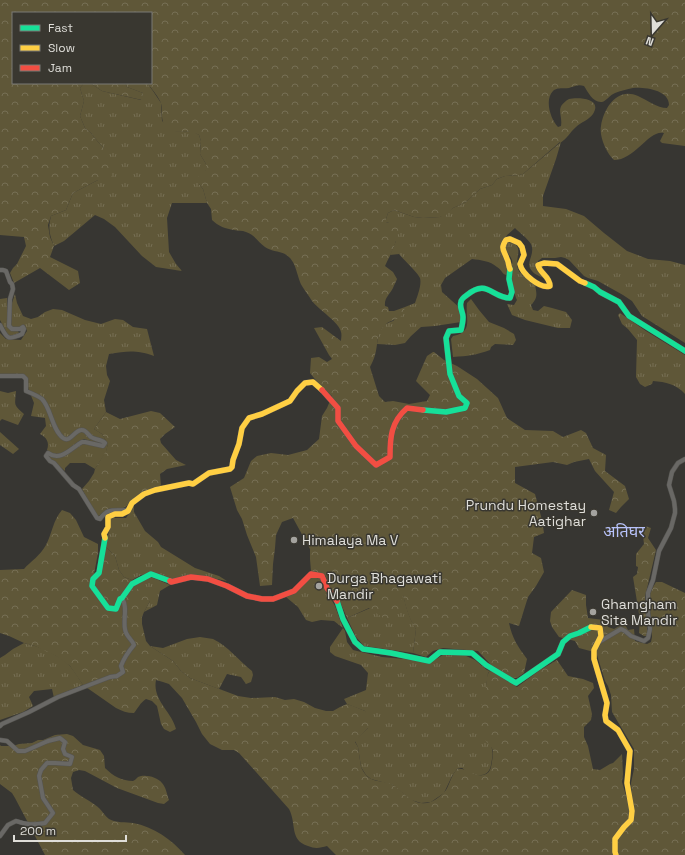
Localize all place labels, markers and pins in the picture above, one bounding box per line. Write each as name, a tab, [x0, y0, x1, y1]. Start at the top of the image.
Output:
place label: Prundu Homestay Aatighar	[466, 496, 586, 530]
marker: Prundu Homestay Aatighar	[589, 508, 599, 518]
place label: Himalaya Ma V	[302, 531, 399, 549]
marker: Himalaya Ma V	[289, 535, 299, 545]
place label: Durga Bhagawati Mandir	[327, 569, 442, 603]
marker: Durga Bhagawati Mandir	[314, 581, 324, 591]
place label: Ghamgham Sita Mandir	[601, 595, 678, 629]
marker: Ghamgham Sita Mandir	[588, 607, 598, 617]

